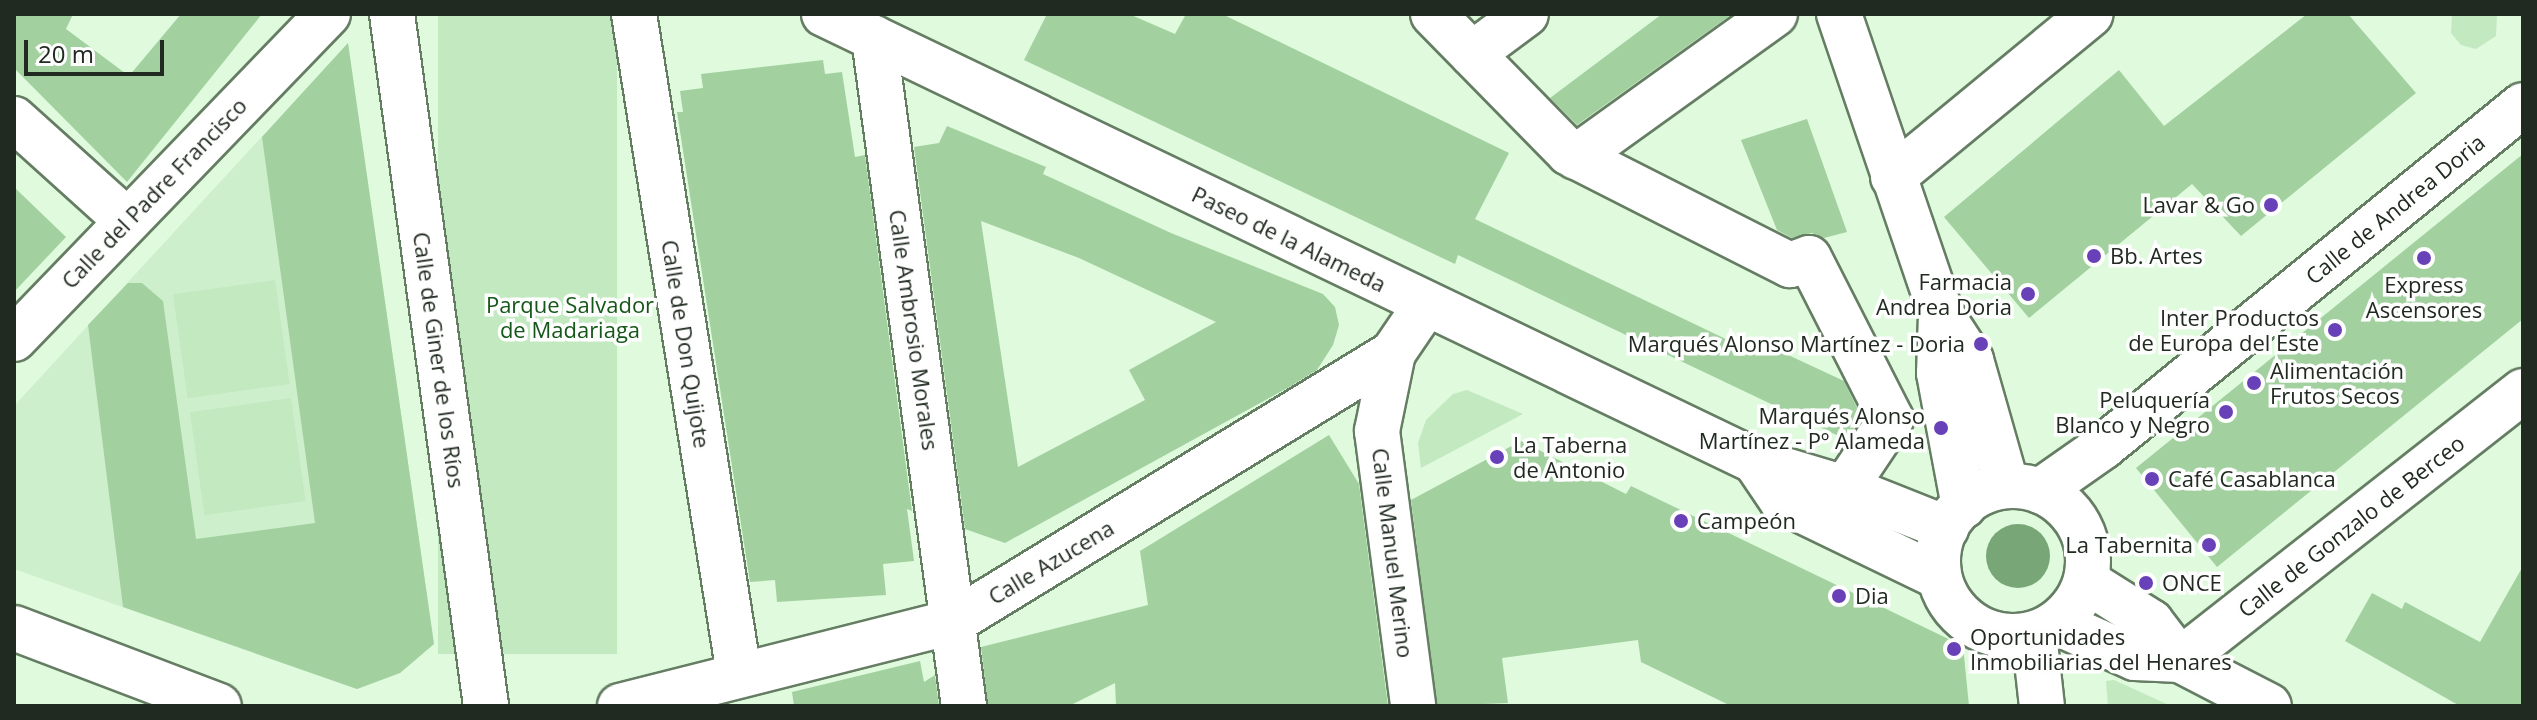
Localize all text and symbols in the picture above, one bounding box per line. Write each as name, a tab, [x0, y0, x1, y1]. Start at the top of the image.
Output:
scale bar	[28, 24, 168, 74]
text: 20 m	[38, 37, 94, 70]
street label: Calle del Padre Francisco	[56, 92, 252, 294]
street label: Calle de Andrea Doria	[2300, 129, 2490, 289]
street label: Paseo de la Alameda	[1188, 181, 1390, 297]
place label: Lavar & Go	[2142, 192, 2255, 218]
marker: Lavar & Go	[2262, 196, 2280, 214]
street label: Calle Ambrosio Morales	[884, 208, 944, 452]
street label: Calle de Giner de los Ríos	[408, 230, 470, 490]
street label: Calle de Don Quijote	[657, 238, 715, 450]
place label: Bb. Artes	[2110, 243, 2203, 269]
marker: Bb. Artes	[2085, 247, 2103, 265]
marker: Express Ascensores	[2415, 249, 2433, 267]
place label: Farmacia Andrea Doria	[1876, 268, 2012, 320]
place label: Express Ascensores	[2366, 271, 2482, 322]
marker: Farmacia Andrea Doria	[2019, 285, 2037, 303]
park label: Parque Salvador de Madariaga	[486, 291, 654, 342]
place label: Inter Productos de Europa del Este	[2128, 304, 2319, 356]
marker: Inter Productos de Europa del Este	[2326, 321, 2344, 339]
place label: Marqués Alonso Martínez - Doria	[1628, 331, 1965, 357]
marker: Marqués Alonso Martínez - Doria	[1972, 335, 1990, 353]
place label: Alimentación Frutos Secos	[2270, 357, 2404, 408]
marker: Alimentación Frutos Secos	[2245, 374, 2263, 392]
place label: Peluquería Blanco y Negro	[2055, 386, 2210, 438]
place label: Marqués Alonso Martínez - Pº Alameda	[1699, 402, 1925, 454]
marker: Peluquería Blanco y Negro	[2217, 403, 2235, 421]
marker: Marqués Alonso Martínez - Pº Alameda	[1932, 419, 1950, 437]
street label: Calle de Gonzalo de Berceo	[2233, 429, 2469, 623]
place label: La Taberna de Antonio	[1513, 431, 1627, 482]
street label: Calle Manuel Merino	[1367, 447, 1419, 659]
marker: La Taberna de Antonio	[1488, 448, 1506, 466]
place label: Café Casablanca	[2168, 466, 2336, 492]
marker: Café Casablanca	[2143, 470, 2161, 488]
place label: Campeón	[1697, 508, 1796, 534]
marker: Campeón	[1672, 512, 1690, 530]
street label: Calle Azucena	[984, 514, 1118, 610]
place label: La Tabernita	[2065, 532, 2193, 558]
marker: La Tabernita	[2200, 536, 2218, 554]
place label: ONCE	[2162, 570, 2222, 596]
marker: ONCE	[2137, 574, 2155, 592]
place label: Dia	[1855, 583, 1889, 609]
marker: Dia	[1830, 587, 1848, 605]
place label: Oportunidades Inmobiliarias del Henares	[1970, 623, 2232, 674]
marker: Oportunidades Inmobiliarias del Henares	[1945, 640, 1963, 658]

